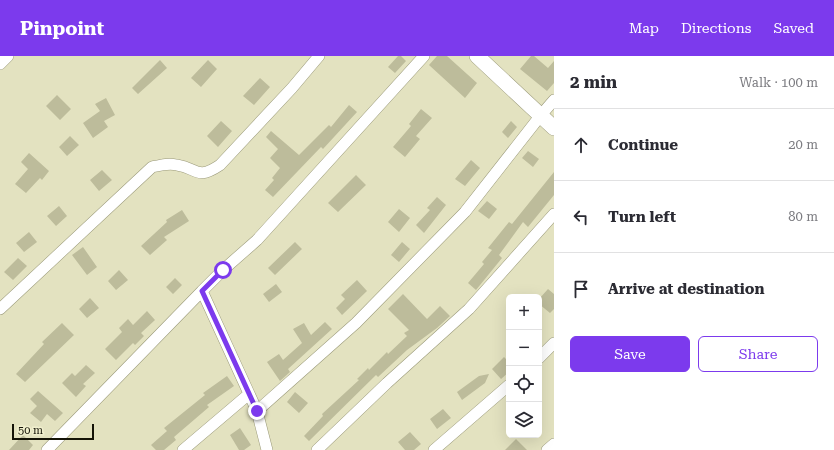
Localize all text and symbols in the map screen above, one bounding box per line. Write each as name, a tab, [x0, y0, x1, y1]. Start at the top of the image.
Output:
text: Pinpoint	[20, 17, 104, 40]
text: Map	[629, 20, 659, 36]
text: Directions	[681, 20, 751, 36]
text: Saved	[773, 20, 814, 36]
text: 2 min	[570, 72, 617, 92]
text: Walk · 100 m	[739, 75, 818, 90]
icon: ahead	[570, 134, 592, 156]
text: Continue	[608, 136, 678, 154]
text: 20 m	[788, 137, 818, 152]
icon: left	[570, 206, 592, 228]
text: Turn left	[608, 208, 676, 226]
text: 80 m	[788, 209, 818, 224]
route start	[214, 261, 232, 279]
icon: arrive	[570, 278, 592, 300]
text: Arrive at destination	[608, 280, 764, 298]
map controls	[506, 294, 542, 438]
button: +	[506, 294, 542, 330]
button: −	[506, 330, 542, 366]
button: Save	[570, 336, 690, 372]
button: Share	[698, 336, 818, 372]
button: locate	[506, 366, 542, 402]
route end	[248, 402, 266, 420]
button: layers	[506, 402, 542, 438]
scale bar	[12, 422, 94, 441]
text: 50 m	[18, 424, 43, 437]

